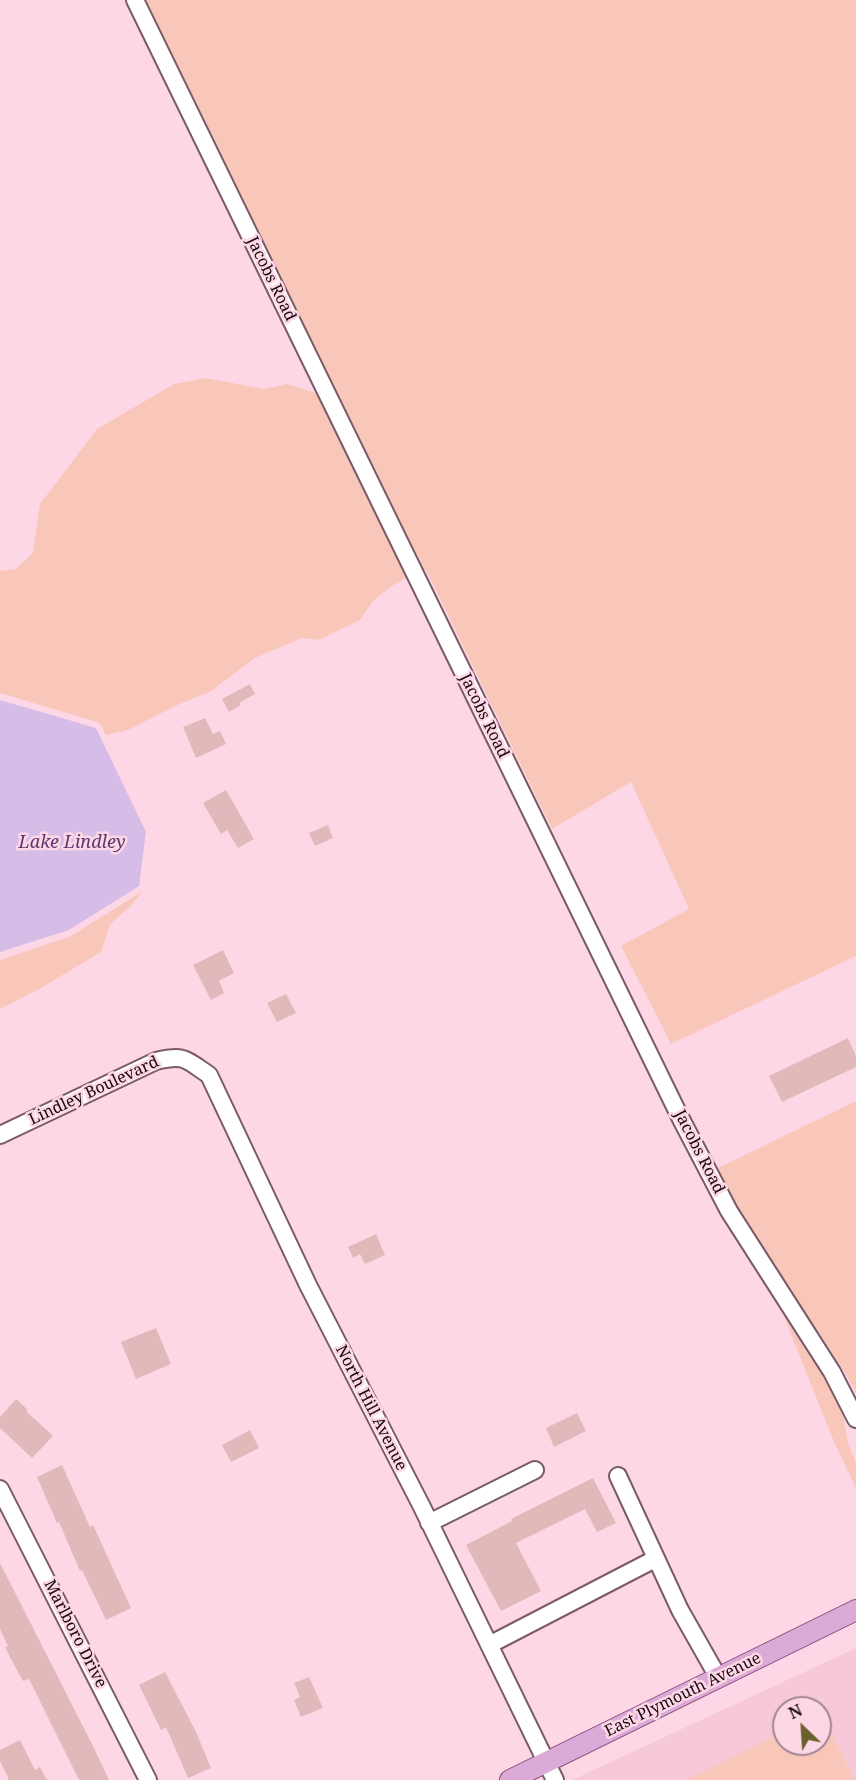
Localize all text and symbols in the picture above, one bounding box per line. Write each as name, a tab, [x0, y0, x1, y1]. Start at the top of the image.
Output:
street label: Jacobs Road	[242, 234, 300, 324]
street label: Jacobs Road	[455, 671, 513, 761]
water label: Lake Lindley	[19, 832, 125, 854]
street label: Lindley Boulevard	[26, 1053, 162, 1129]
street label: Jacobs Road	[670, 1107, 728, 1197]
street label: North Hill Avenue	[331, 1342, 411, 1474]
street label: Marlboro Drive	[40, 1577, 110, 1691]
street label: East Plymouth Avenue	[602, 1649, 764, 1741]
north arrow	[772, 1696, 832, 1756]
text: N	[785, 1699, 806, 1724]

